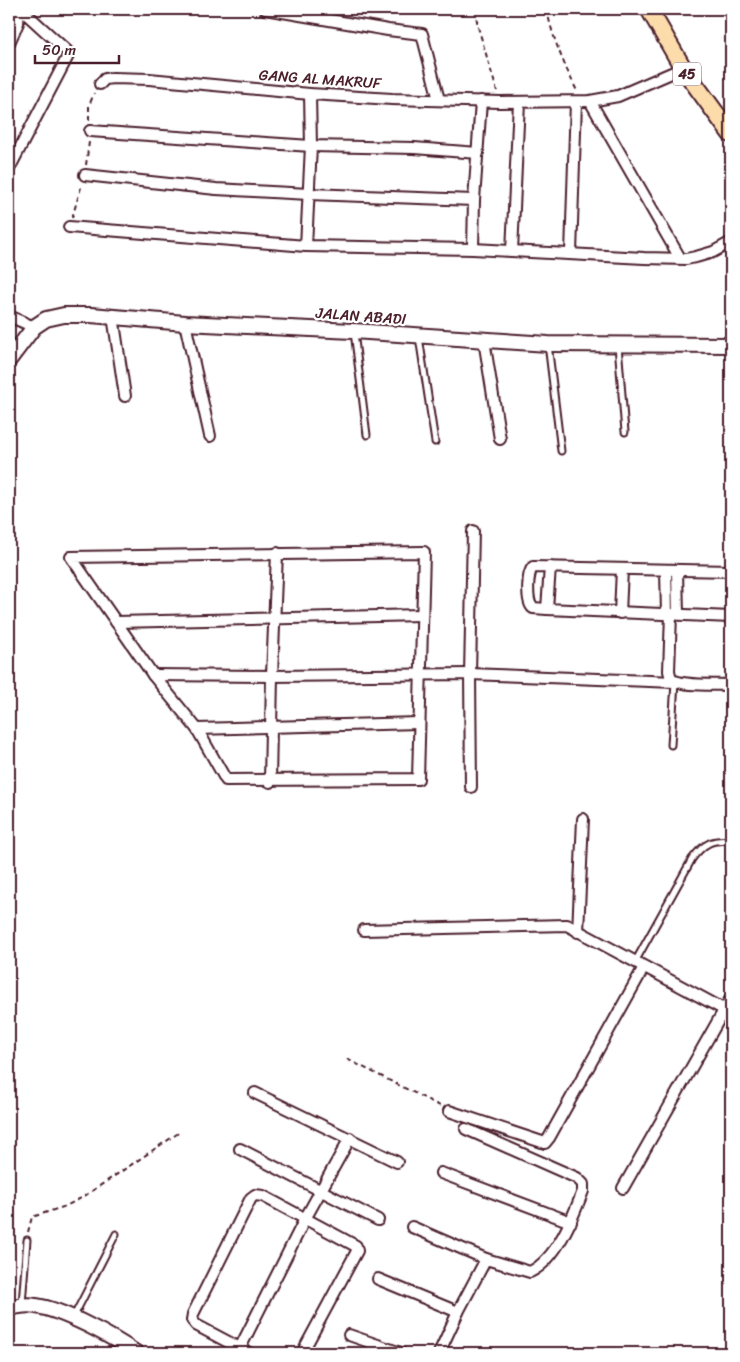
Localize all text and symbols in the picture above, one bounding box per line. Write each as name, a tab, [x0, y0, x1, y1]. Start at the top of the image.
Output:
scale bar	[35, 32, 119, 64]
text: 50 m	[42, 37, 77, 63]
street label: GANG AL MAKRUF	[258, 62, 384, 96]
road number: 45	[673, 62, 701, 86]
street label: JALAN ABADI	[314, 300, 407, 332]

